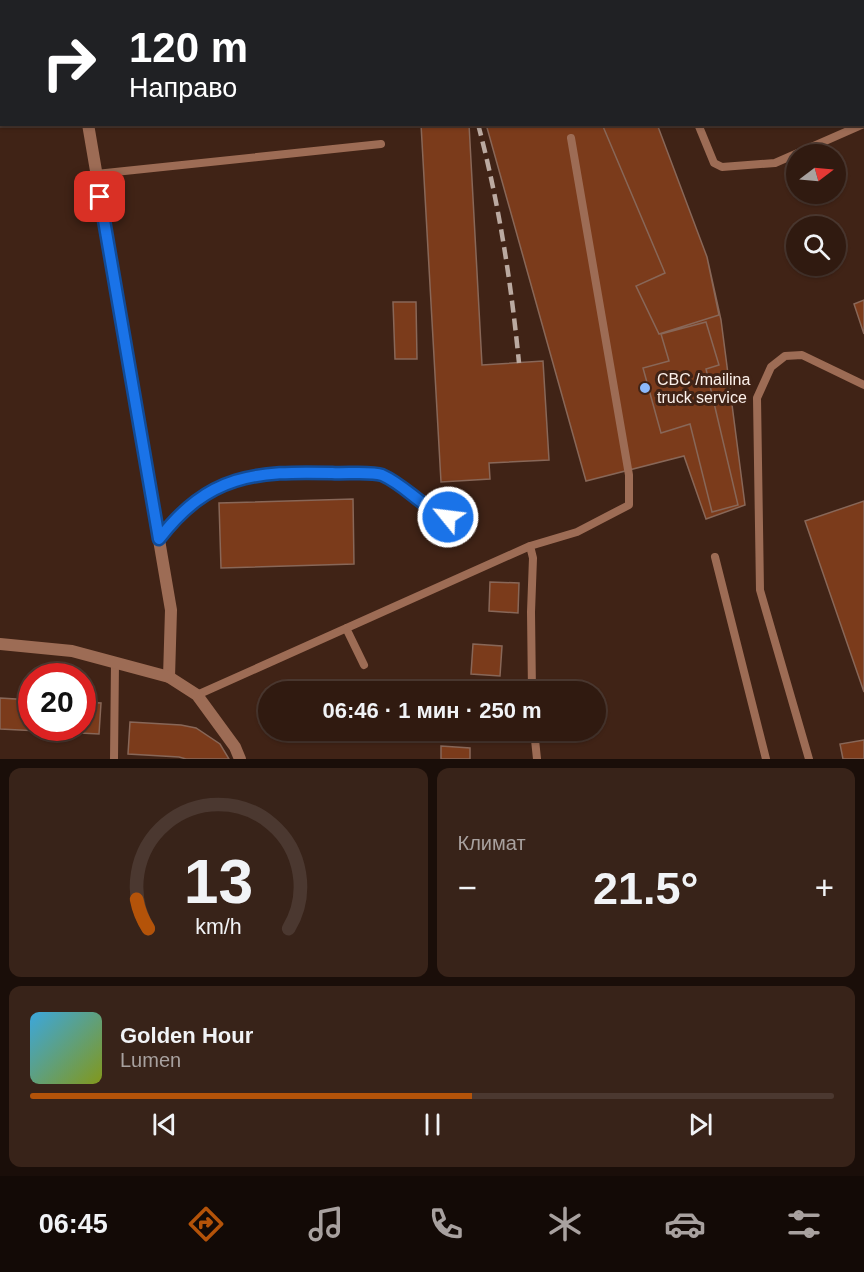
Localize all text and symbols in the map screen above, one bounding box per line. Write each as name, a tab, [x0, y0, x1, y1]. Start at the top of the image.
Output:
icon: right	[30, 24, 108, 102]
text: 120 m	[129, 24, 248, 71]
text: Направо	[129, 73, 237, 103]
north arrow	[786, 144, 846, 204]
map controls	[786, 144, 846, 276]
pin	[74, 171, 125, 222]
icon: arrive	[83, 180, 116, 213]
button: search	[786, 216, 846, 276]
place label: CBC /mailina truck service	[657, 371, 750, 406]
marker: CBC /mailina truck service	[638, 381, 652, 395]
position arrow	[416, 485, 480, 549]
speed limit sign: 20	[18, 663, 96, 741]
text: 06:46 · 1 мин · 250 m	[322, 698, 542, 723]
text: Климат	[458, 832, 526, 854]
text: 13	[184, 847, 253, 916]
text: 21.5°	[593, 863, 699, 914]
text: −	[458, 869, 477, 906]
text: +	[815, 869, 834, 906]
text: km/h	[195, 916, 241, 940]
text: Golden Hour	[120, 1023, 253, 1048]
text: Lumen	[120, 1049, 181, 1071]
icon: previous	[148, 1108, 181, 1141]
icon: pause	[416, 1108, 449, 1141]
icon: next	[684, 1108, 717, 1141]
icon: directions	[185, 1203, 227, 1245]
icon: music	[305, 1203, 347, 1245]
icon: phone	[425, 1203, 467, 1245]
icon: climate	[544, 1203, 586, 1245]
icon: car	[664, 1203, 706, 1245]
icon: filters	[783, 1203, 825, 1245]
text: 06:45	[39, 1209, 108, 1239]

